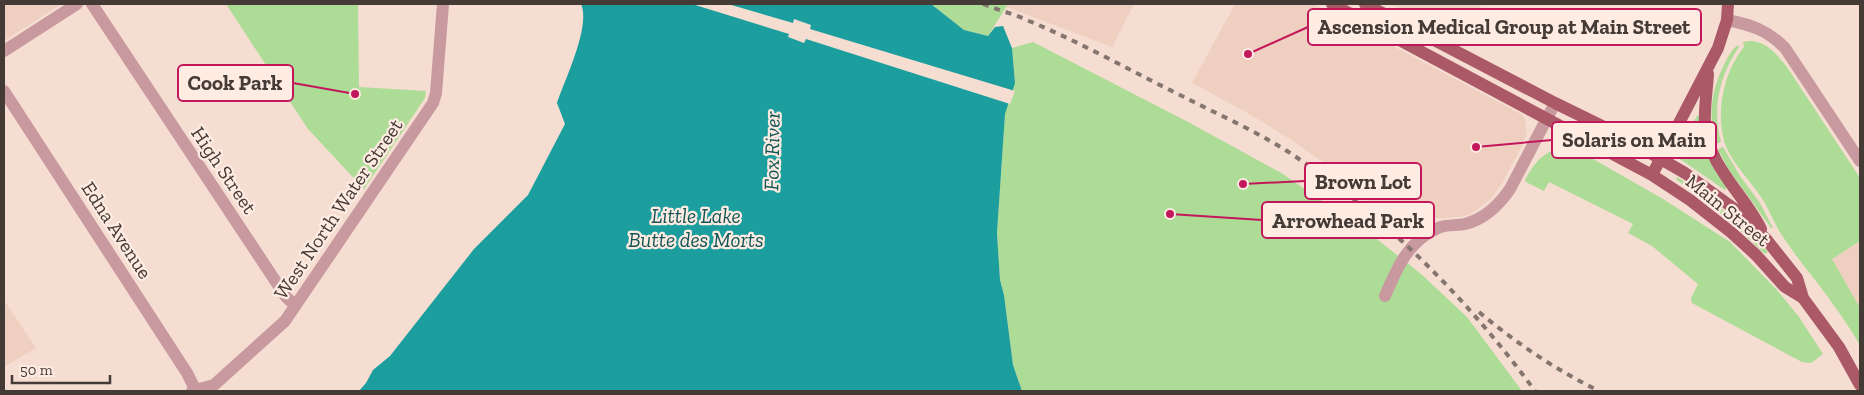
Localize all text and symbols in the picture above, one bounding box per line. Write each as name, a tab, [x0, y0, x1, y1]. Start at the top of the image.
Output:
callout: Ascension Medical Group at Main Street	[1308, 9, 1701, 45]
text: Ascension Medical Group at Main Street	[1318, 14, 1691, 39]
callout: Cook Park	[178, 65, 293, 101]
text: Cook Park	[188, 70, 283, 95]
water label: Fox River	[758, 110, 785, 191]
street label: West North Water Street	[269, 114, 408, 304]
street label: High Street	[186, 122, 262, 219]
callout: Solaris on Main	[1552, 122, 1716, 158]
text: Solaris on Main	[1562, 127, 1706, 152]
callout: Brown Lot	[1305, 163, 1421, 199]
text: Brown Lot	[1315, 169, 1412, 194]
street label: Main Street	[1681, 169, 1775, 252]
street label: Edna Avenue	[77, 177, 157, 283]
callout: Arrowhead Park	[1262, 202, 1434, 238]
water label: Little Lake Butte des Morts	[628, 203, 764, 252]
text: Arrowhead Park	[1272, 208, 1424, 233]
scale bar	[12, 352, 110, 384]
text: 50 m	[20, 361, 53, 379]

